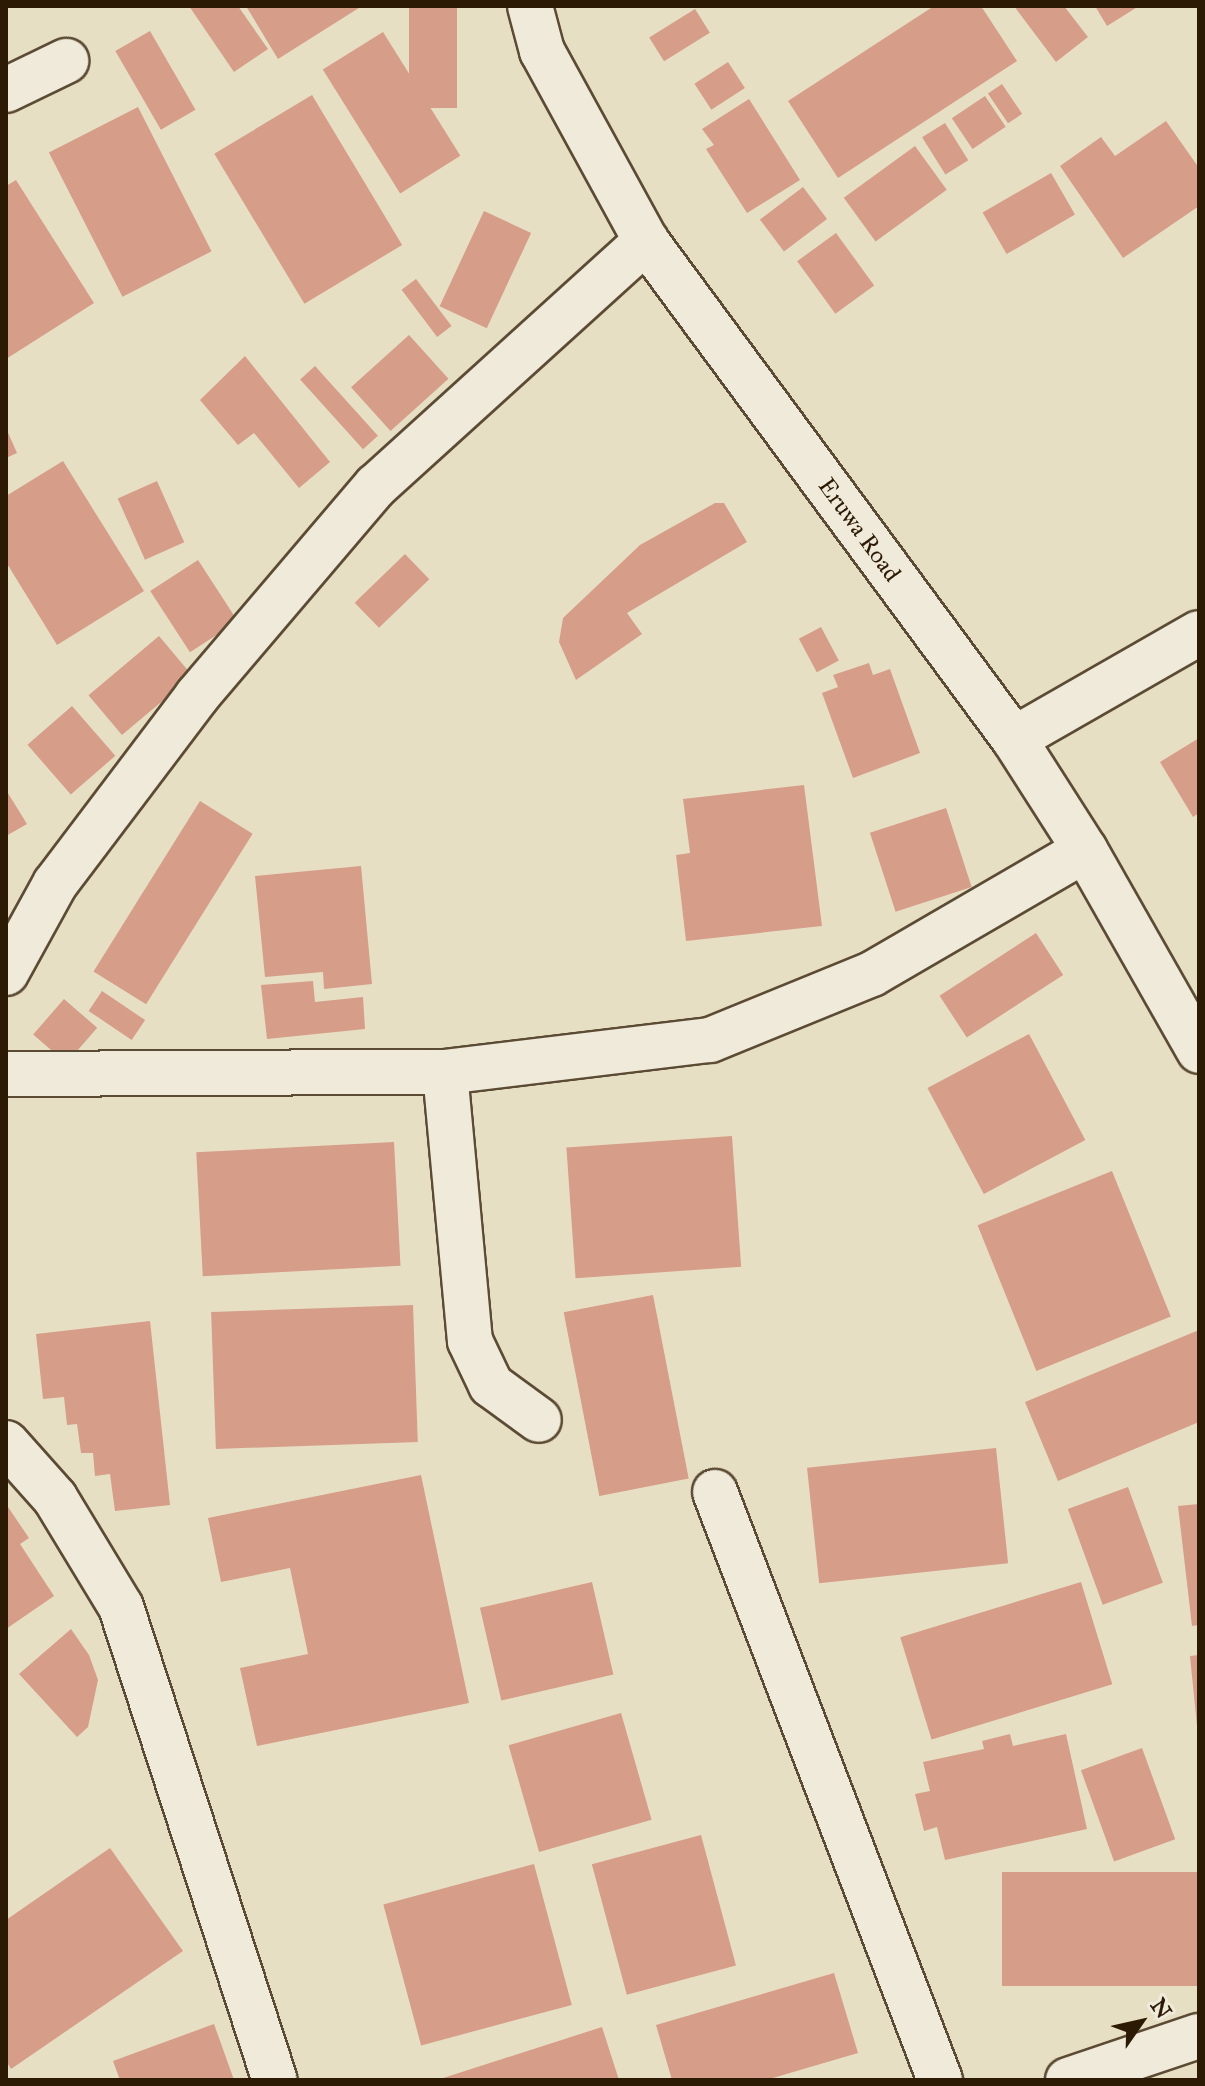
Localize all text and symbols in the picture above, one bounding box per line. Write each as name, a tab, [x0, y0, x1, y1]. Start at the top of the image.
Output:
street label: Eruwa Road	[812, 473, 906, 587]
north arrow	[1101, 1982, 1181, 2062]
text: N	[1145, 1993, 1178, 2024]

